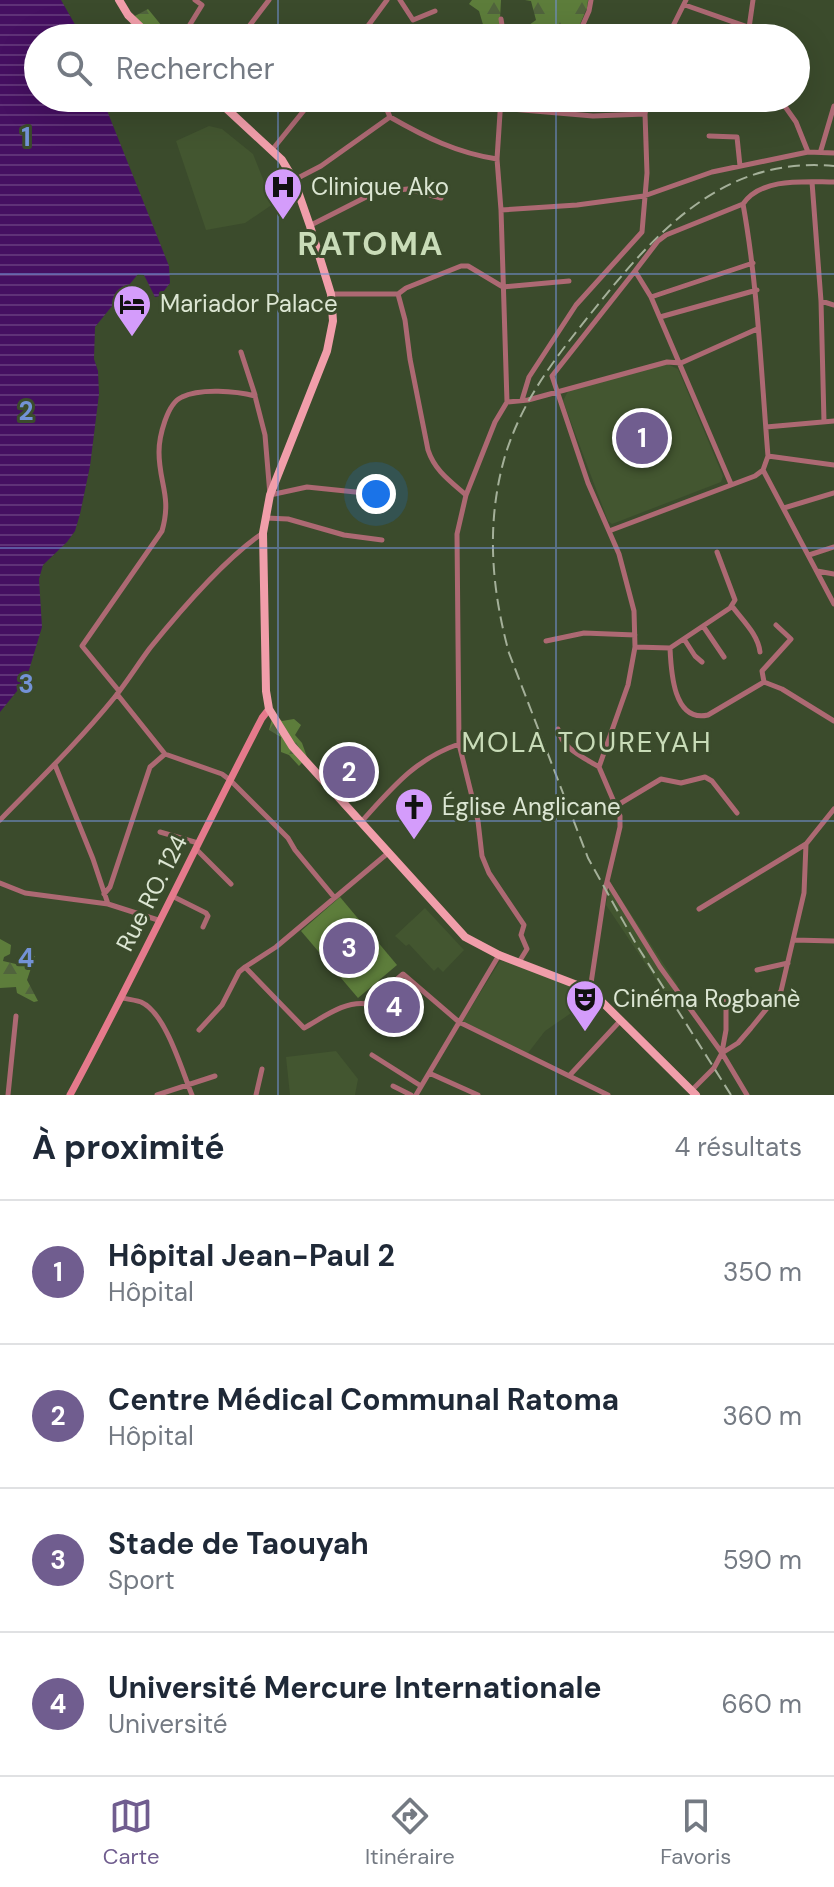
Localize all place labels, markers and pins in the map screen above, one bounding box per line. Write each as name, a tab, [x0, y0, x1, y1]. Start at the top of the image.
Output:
hospital icon: Clinique Ako	[262, 166, 304, 221]
place label: Clinique Ako	[311, 171, 449, 202]
hotel icon: Mariador Palace	[111, 283, 153, 338]
place label: Mariador Palace	[160, 288, 338, 319]
pin: 1	[616, 408, 668, 468]
pin: 2	[323, 742, 375, 802]
church icon: Église Anglicane	[393, 786, 435, 841]
place label: Église Anglicane	[442, 791, 621, 822]
pin: 3	[323, 918, 375, 978]
pin: 4	[368, 977, 420, 1037]
theatre icon: Cinéma Rogbanè	[564, 978, 606, 1033]
place label: Cinéma Rogbanè	[613, 983, 800, 1014]

